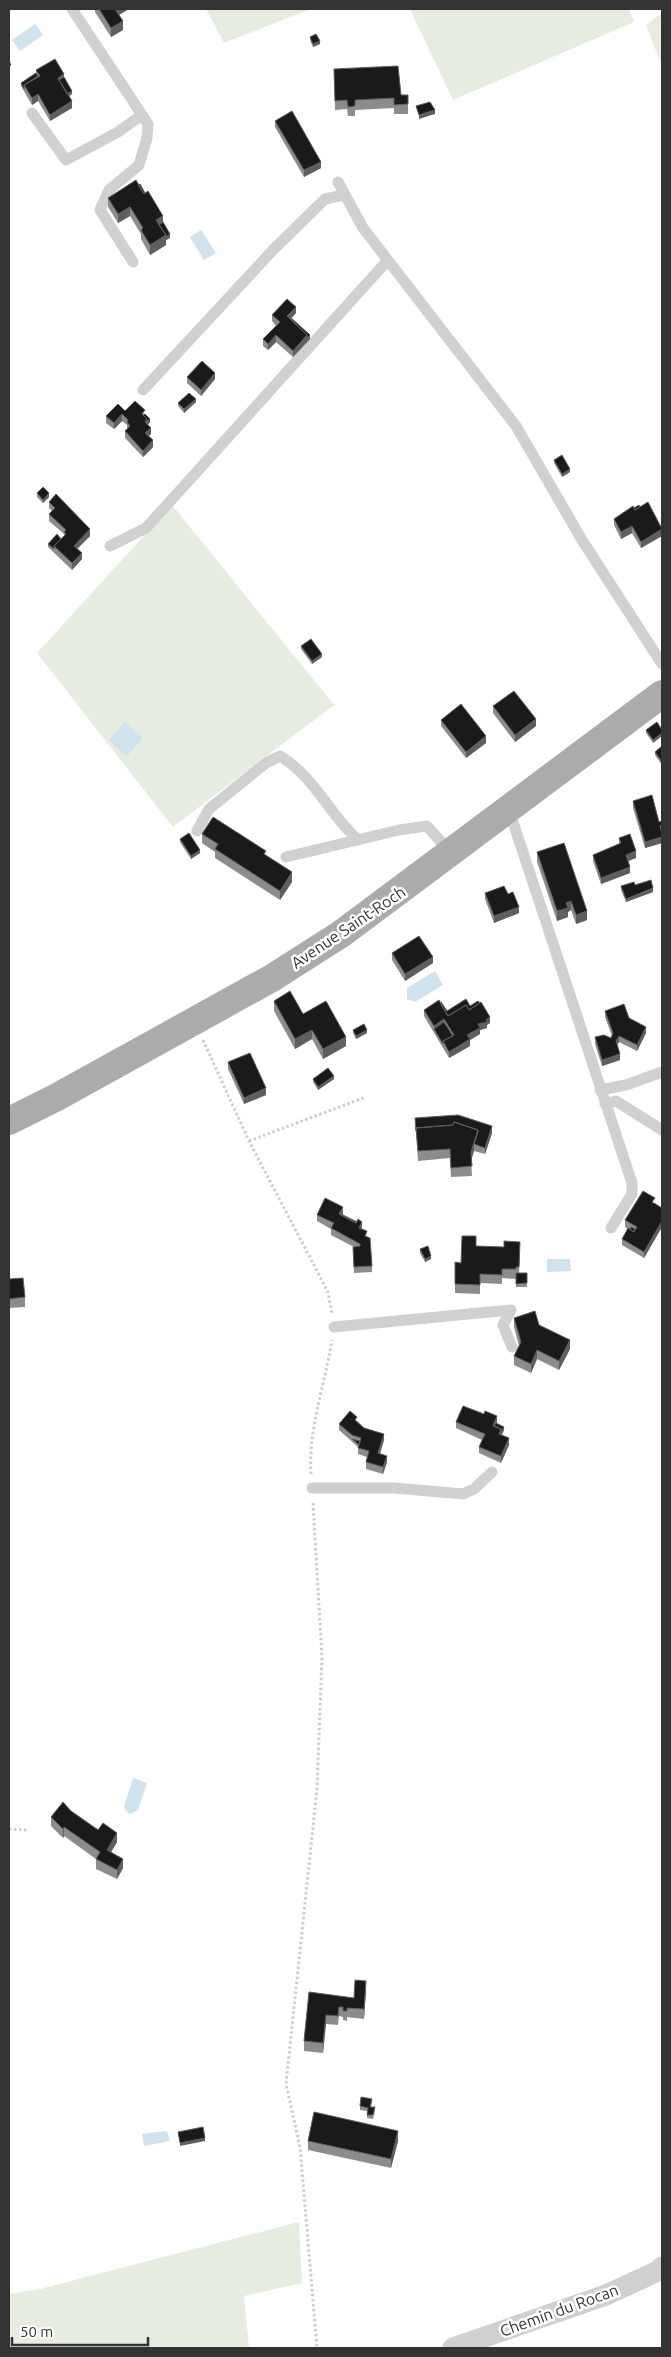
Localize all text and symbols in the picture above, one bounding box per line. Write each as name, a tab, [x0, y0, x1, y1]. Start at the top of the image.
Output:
street label: Avenue Saint-Roch	[288, 882, 408, 972]
street label: Chemin du Rocan	[497, 2280, 621, 2340]
scale bar	[12, 2314, 149, 2346]
text: 50 m	[20, 2323, 53, 2340]

